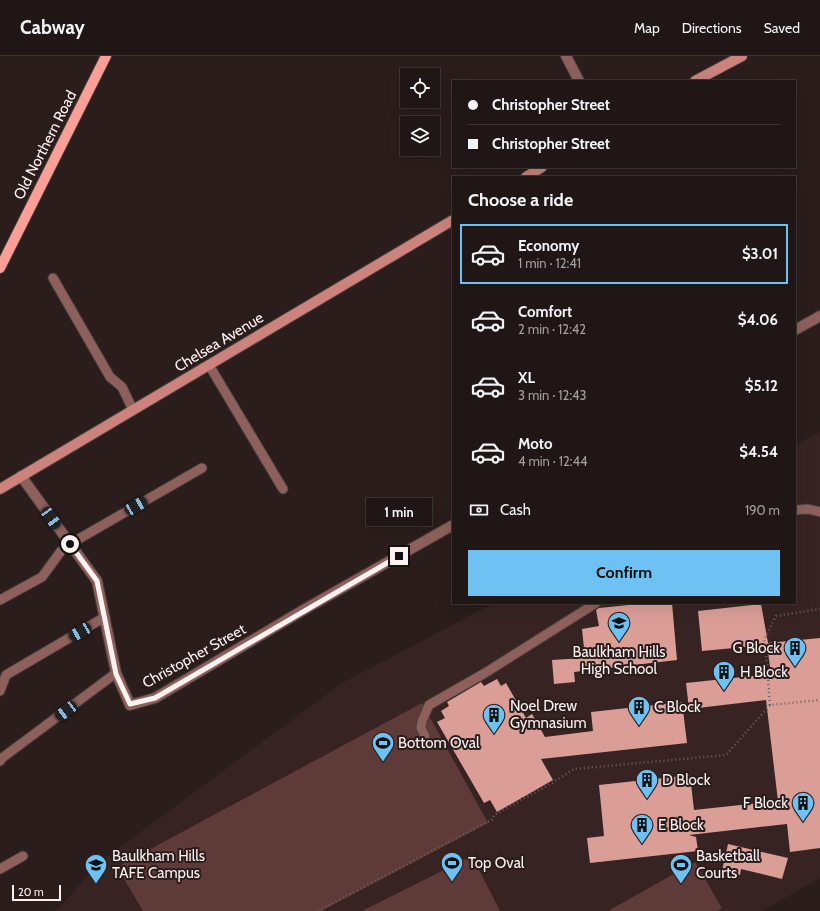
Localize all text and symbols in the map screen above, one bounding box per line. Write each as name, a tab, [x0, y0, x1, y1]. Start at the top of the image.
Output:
text: Cabway	[20, 16, 85, 39]
text: Map	[634, 19, 660, 37]
text: Directions	[682, 19, 742, 37]
text: Saved	[764, 19, 800, 37]
map controls	[400, 68, 440, 156]
button: locate	[400, 68, 440, 108]
street label: Old Northern Road	[10, 88, 80, 202]
text: Christopher Street	[492, 96, 610, 114]
button: layers	[400, 116, 440, 156]
text: Christopher Street	[492, 135, 610, 153]
text: Choose a ride	[468, 189, 573, 211]
icon: car	[470, 236, 506, 272]
text: Economy	[518, 237, 579, 255]
text: $3.01	[742, 245, 778, 263]
text: 1 min · 12:41	[518, 255, 581, 271]
icon: car	[470, 302, 506, 338]
text: Comfort	[518, 303, 572, 321]
street label: Chelsea Avenue	[171, 308, 267, 376]
text: $4.06	[738, 311, 778, 329]
text: 2 min · 12:42	[518, 321, 586, 337]
icon: car	[470, 368, 506, 404]
text: XL	[518, 369, 535, 387]
text: $5.12	[745, 377, 778, 395]
text: 3 min · 12:43	[518, 387, 587, 403]
icon: car	[470, 434, 506, 470]
text: Moto	[518, 435, 552, 453]
text: $4.54	[739, 443, 778, 461]
text: 4 min · 12:44	[518, 453, 588, 469]
car	[123, 495, 149, 517]
callout: 1 min	[366, 498, 432, 526]
icon: cash	[468, 499, 490, 521]
text: Cash	[500, 501, 531, 519]
text: 190 m	[745, 502, 780, 518]
text: 1 min	[384, 504, 414, 520]
car	[39, 505, 63, 531]
route start	[61, 535, 79, 553]
route end	[390, 547, 408, 565]
button: Confirm	[468, 550, 780, 596]
school or university icon: Baulkham Hills High School	[606, 610, 632, 643]
street label: Christopher Street	[139, 620, 249, 692]
car	[67, 621, 93, 643]
building icon: G Block	[782, 635, 808, 668]
place label: G Block	[732, 639, 780, 657]
place label: Baulkham Hills High School	[572, 643, 666, 678]
building icon: H Block	[711, 659, 737, 692]
place label: H Block	[740, 663, 788, 681]
building icon: C Block	[626, 694, 652, 727]
place label: Noel Drew Gymnasium	[510, 697, 587, 732]
place label: C Block	[654, 698, 701, 716]
car	[53, 699, 79, 723]
building icon: Noel Drew Gymnasium	[481, 702, 507, 735]
sports icon: Bottom Oval	[370, 730, 396, 763]
place label: Bottom Oval	[398, 734, 480, 752]
building icon: D Block	[634, 767, 660, 800]
place label: D Block	[662, 771, 711, 789]
building icon: F Block	[790, 790, 816, 823]
place label: F Block	[743, 794, 788, 812]
building icon: E Block	[629, 812, 655, 845]
place label: E Block	[658, 816, 704, 834]
place label: Baulkham Hills TAFE Campus	[112, 847, 205, 882]
place label: Basketball Courts	[696, 847, 761, 882]
sports icon: Top Oval	[439, 850, 465, 883]
school or university icon: Baulkham Hills TAFE Campus	[83, 852, 109, 885]
sports icon: Basketball Courts	[668, 852, 694, 885]
place label: Top Oval	[468, 854, 525, 872]
scale bar	[12, 883, 61, 902]
text: 20 m	[18, 885, 44, 899]

